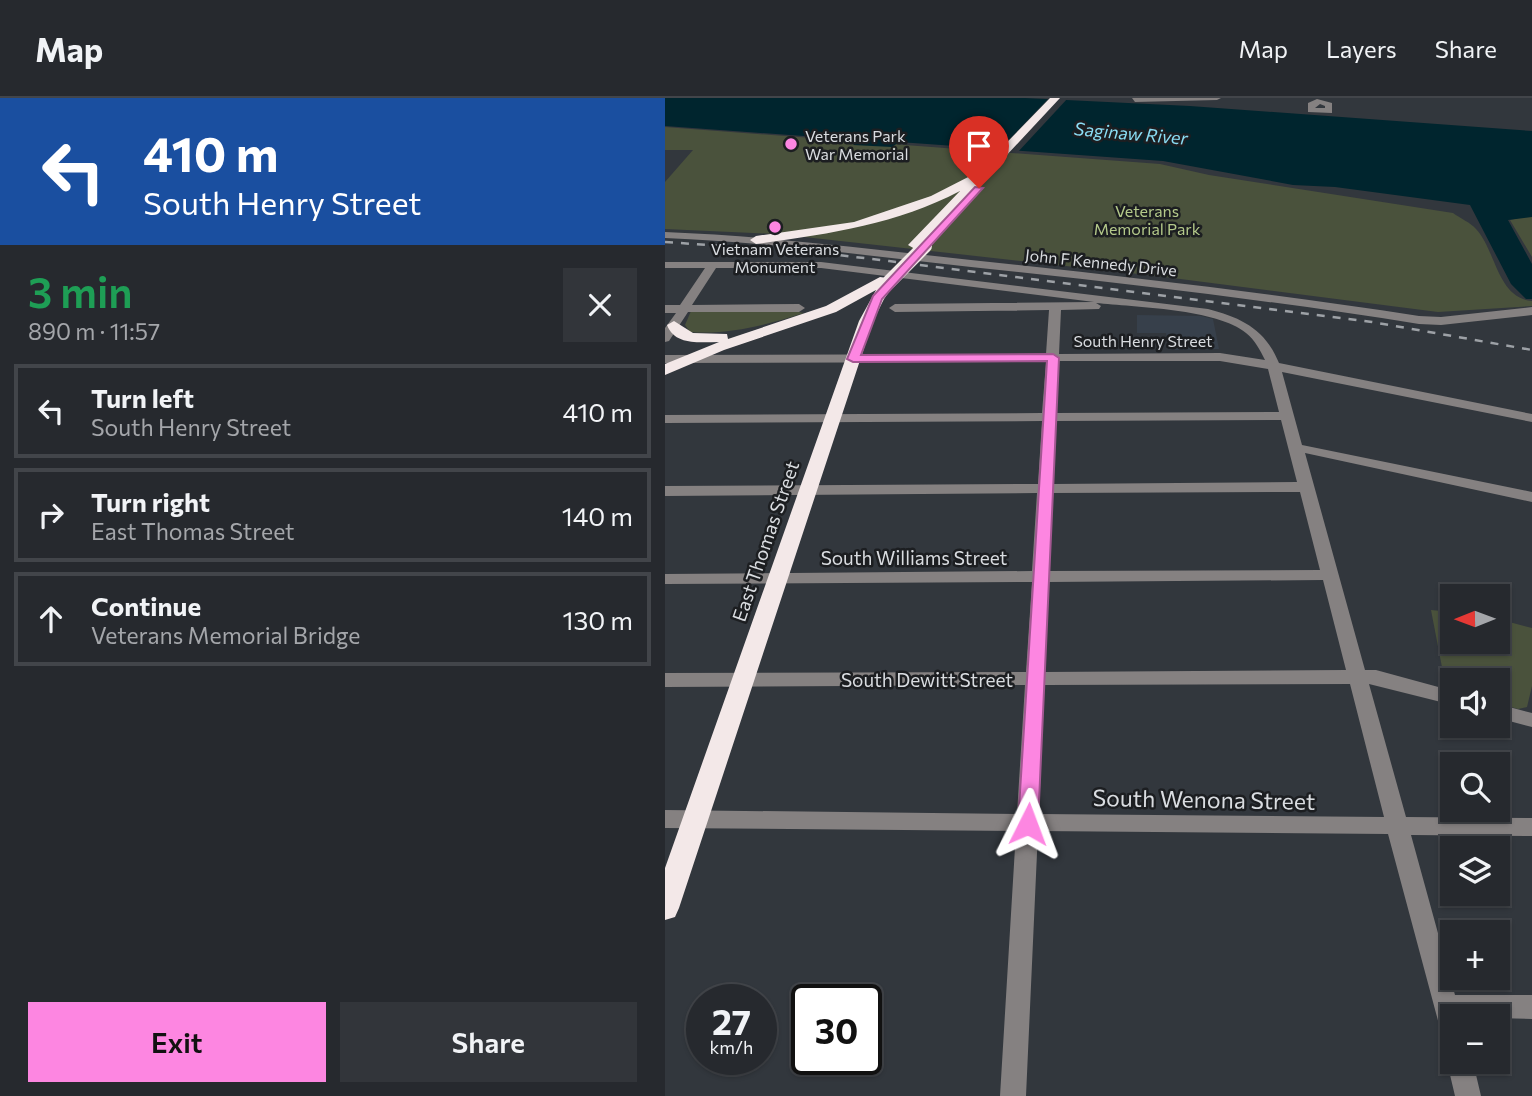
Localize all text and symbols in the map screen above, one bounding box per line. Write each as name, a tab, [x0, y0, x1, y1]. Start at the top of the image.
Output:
text: Map	[35, 28, 103, 69]
text: Map	[1239, 34, 1288, 63]
text: Layers	[1326, 34, 1397, 63]
text: Share	[1435, 34, 1497, 63]
pin	[949, 116, 1009, 188]
water label: Saginaw River	[1073, 117, 1190, 149]
text: 410 m	[143, 122, 278, 182]
icon: left	[28, 126, 119, 217]
place label: Veterans Park War Memorial	[805, 126, 908, 163]
icon: arrive	[960, 127, 998, 165]
marker: Veterans Park War Memorial	[783, 136, 799, 152]
text: South Henry Street	[143, 182, 421, 222]
park label: Veterans Memorial Park	[1094, 201, 1201, 238]
marker: Vietnam Veterans Monument	[767, 219, 783, 235]
place label: Vietnam Veterans Monument	[711, 239, 839, 276]
street label: John F Kennedy Drive	[1024, 245, 1178, 279]
text: 3 min	[28, 265, 133, 317]
button: close	[563, 268, 637, 342]
text: 890 m · 11:57	[28, 317, 160, 345]
street label: South Henry Street	[1073, 331, 1213, 350]
text: Turn left	[91, 382, 194, 413]
icon: left	[32, 392, 70, 430]
text: 410 m	[562, 396, 633, 427]
text: South Henry Street	[91, 413, 291, 441]
street label: East Thomas Street	[727, 458, 803, 624]
text: Turn right	[91, 486, 210, 517]
icon: right	[32, 496, 70, 534]
text: 140 m	[562, 500, 633, 531]
text: East Thomas Street	[91, 517, 295, 545]
street label: South Williams Street	[821, 546, 1008, 569]
north arrow	[1440, 584, 1510, 654]
map controls	[1440, 584, 1510, 1074]
text: Continue	[91, 590, 201, 621]
icon: ahead	[32, 600, 70, 638]
text: 130 m	[562, 604, 633, 635]
text: Veterans Memorial Bridge	[91, 621, 360, 649]
street label: South Dewitt Street	[841, 668, 1013, 691]
button: sound	[1440, 668, 1510, 738]
button: search	[1440, 752, 1510, 822]
street label: South Wenona Street	[1092, 783, 1316, 815]
position arrow	[991, 787, 1065, 861]
button: layers	[1440, 836, 1510, 906]
button: +	[1440, 920, 1510, 990]
speed limit sign: 30	[791, 984, 882, 1075]
text: 27	[712, 999, 751, 1042]
button: Exit	[28, 1002, 326, 1082]
button: Share	[340, 1002, 637, 1082]
button: −	[1440, 1004, 1510, 1074]
text: km/h	[710, 1036, 753, 1058]

